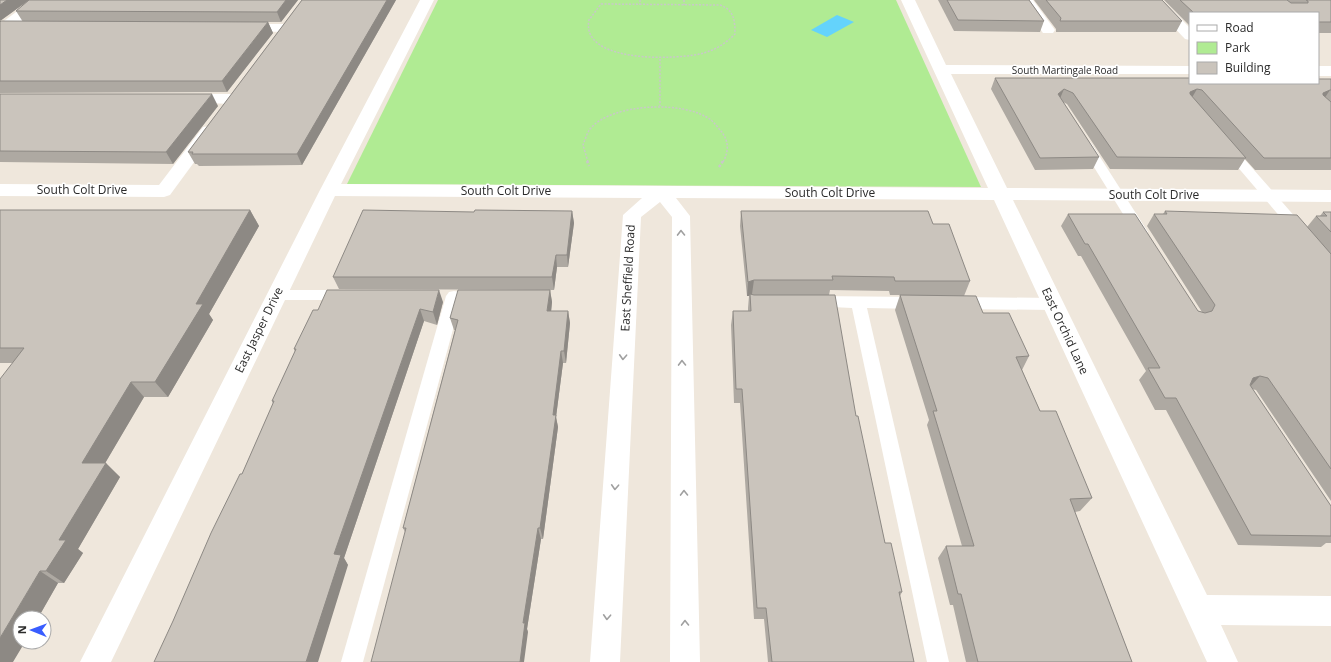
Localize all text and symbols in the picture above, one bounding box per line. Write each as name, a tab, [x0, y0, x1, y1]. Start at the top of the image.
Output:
legend	[1189, 12, 1319, 84]
text: Road	[1225, 19, 1254, 36]
text: Park	[1225, 39, 1251, 56]
text: Building	[1225, 59, 1271, 76]
street label: South Martingale Road	[1012, 63, 1118, 77]
street label: South Colt Drive	[37, 181, 127, 198]
street label: South Colt Drive	[461, 182, 551, 199]
street label: South Colt Drive	[785, 184, 875, 201]
street label: South Colt Drive	[1109, 186, 1199, 203]
street label: East Sheffield Road	[616, 224, 639, 332]
one-way arrow	[677, 230, 685, 236]
street label: East Jasper Drive	[230, 284, 287, 376]
street label: East Orchid Lane	[1038, 284, 1093, 377]
one-way arrow	[619, 354, 628, 360]
one-way arrow	[678, 360, 686, 366]
one-way arrow	[611, 484, 620, 490]
one-way arrow	[680, 490, 688, 496]
north arrow	[12, 610, 52, 650]
one-way arrow	[603, 614, 612, 620]
one-way arrow	[681, 620, 689, 626]
text: N	[14, 625, 29, 634]

